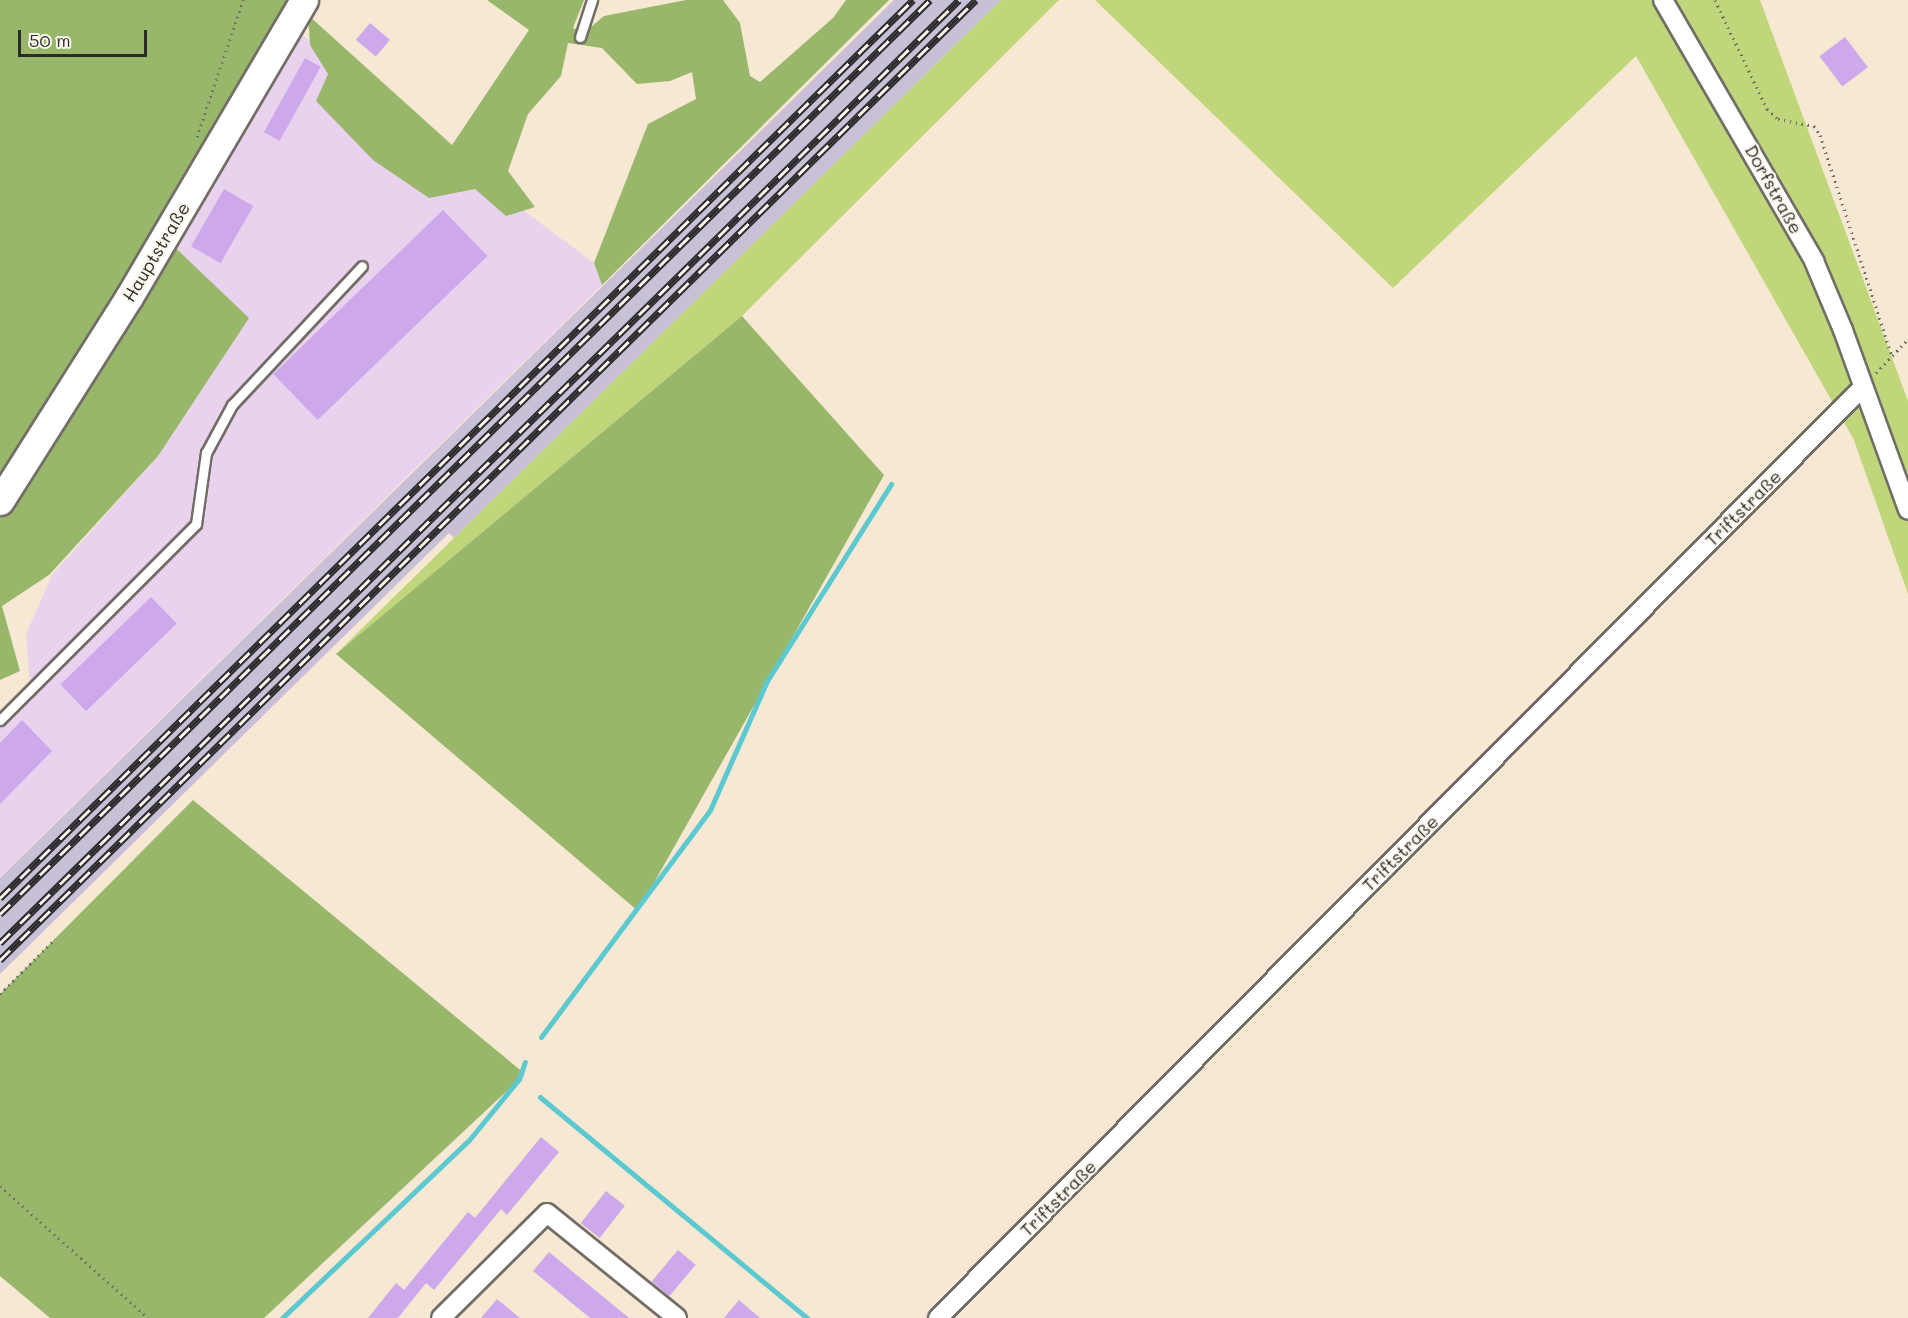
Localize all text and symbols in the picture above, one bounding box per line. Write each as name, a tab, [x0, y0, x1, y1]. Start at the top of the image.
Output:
scale bar	[21, 18, 150, 56]
text: 50 m	[29, 28, 71, 52]
street label: Dorfstraße	[1741, 141, 1807, 237]
street label: Hauptstraße	[118, 198, 194, 306]
street label: Triftstraße	[1700, 465, 1786, 551]
street label: Triftstraße	[1357, 810, 1443, 896]
street label: Triftstraße	[1015, 1155, 1101, 1241]

